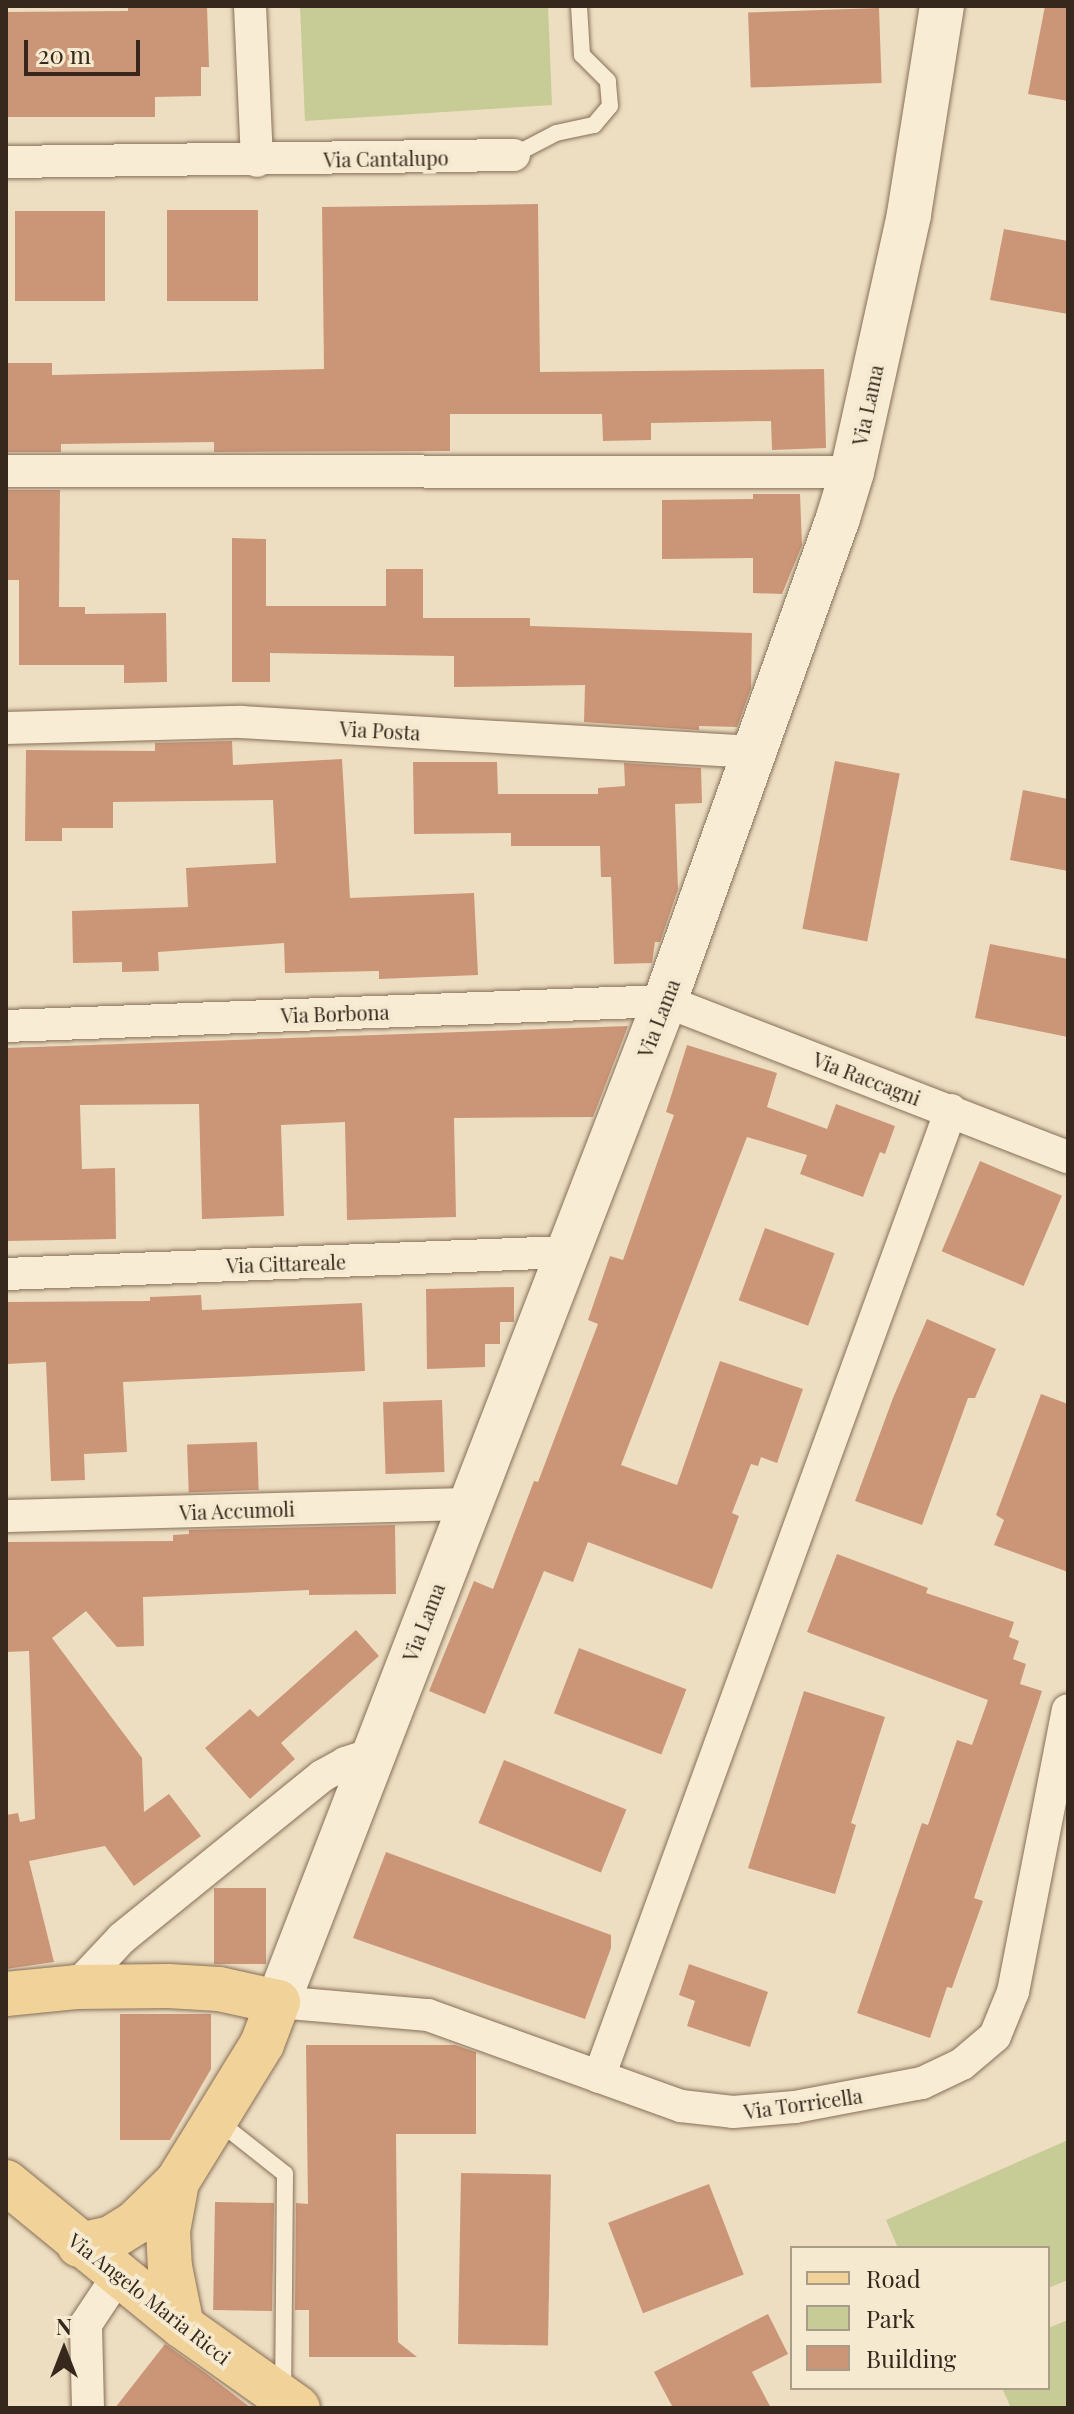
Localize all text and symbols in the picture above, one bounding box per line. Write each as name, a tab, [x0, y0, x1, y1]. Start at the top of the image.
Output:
scale bar	[28, 24, 144, 74]
text: 20 m	[38, 38, 91, 70]
street label: Via Cantalupo	[323, 145, 449, 171]
street label: Via Lama	[847, 362, 887, 448]
street label: Via Posta	[339, 716, 421, 744]
street label: Via Lama	[632, 975, 684, 1061]
street label: Via Borbona	[280, 999, 390, 1027]
street label: Via Raccagni	[810, 1046, 924, 1110]
street label: Via Cittareale	[226, 1249, 346, 1277]
street label: Via Accumoli	[178, 1496, 296, 1524]
street label: Via Lama	[397, 1579, 449, 1665]
street label: Via Torricella	[742, 2083, 864, 2123]
street label: Via Angelo Maria Ricci	[64, 2227, 236, 2369]
legend	[790, 2246, 1050, 2390]
text: Road	[866, 2262, 921, 2294]
text: Park	[866, 2302, 915, 2334]
north arrow	[24, 2310, 104, 2390]
text: N	[56, 2311, 72, 2341]
text: Building	[866, 2342, 956, 2374]

